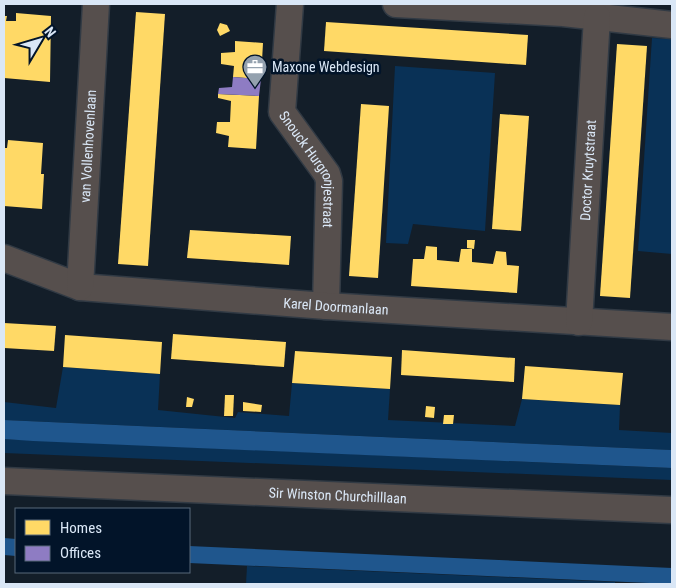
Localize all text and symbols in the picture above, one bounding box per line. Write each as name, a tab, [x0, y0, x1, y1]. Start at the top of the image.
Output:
north arrow	[15, 15, 65, 65]
text: N	[41, 24, 59, 40]
office icon: Maxone Webdesign	[242, 54, 268, 88]
place label: Maxone Webdesign	[272, 59, 380, 75]
street label: van Vollenhovenlaan	[77, 89, 99, 203]
street label: Snouck Hurgronjestraat	[276, 108, 337, 228]
street label: Doctor Kruytstraat	[577, 119, 599, 221]
street label: Karel Doormanlaan	[283, 295, 389, 318]
street label: Sir Winston Churchilllaan	[268, 485, 407, 506]
legend	[15, 508, 190, 573]
text: Homes	[60, 519, 102, 537]
text: Offices	[60, 544, 101, 562]

